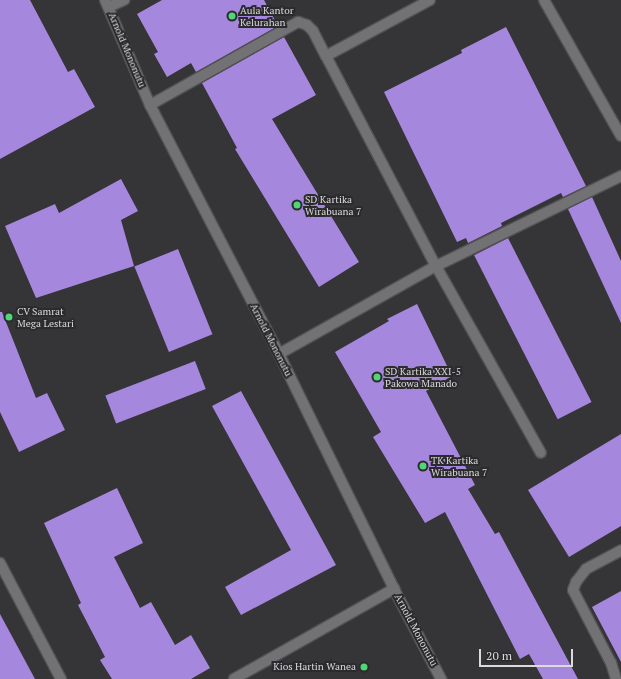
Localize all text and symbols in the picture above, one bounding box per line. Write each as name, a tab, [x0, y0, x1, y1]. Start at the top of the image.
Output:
place label: Aula Kantor Kelurahan	[240, 4, 294, 28]
street label: Arnold Mononutu	[106, 11, 148, 89]
marker: Aula Kantor Kelurahan	[227, 11, 237, 21]
place label: SD Kartika Wirabuana 7	[305, 193, 361, 216]
marker: SD Kartika Wirabuana 7	[292, 200, 302, 210]
street label: Arnold Mononutu	[248, 302, 294, 378]
place label: CV Samrat Mega Lestari	[17, 305, 74, 328]
marker: CV Samrat Mega Lestari	[4, 312, 14, 322]
place label: SD Kartika XXI-5 Pakowa Manado	[385, 365, 461, 388]
marker: SD Kartika XXI-5 Pakowa Manado	[372, 372, 382, 382]
place label: TK Kartika Wirabuana 7	[431, 454, 487, 478]
marker: TK Kartika Wirabuana 7	[418, 461, 428, 471]
street label: Arnold Mononutu	[392, 592, 440, 668]
scale bar	[481, 641, 575, 667]
text: 20 m	[486, 648, 512, 663]
place label: Kios Hartin Wanea	[273, 661, 356, 673]
marker: Kios Hartin Wanea	[359, 662, 369, 672]

